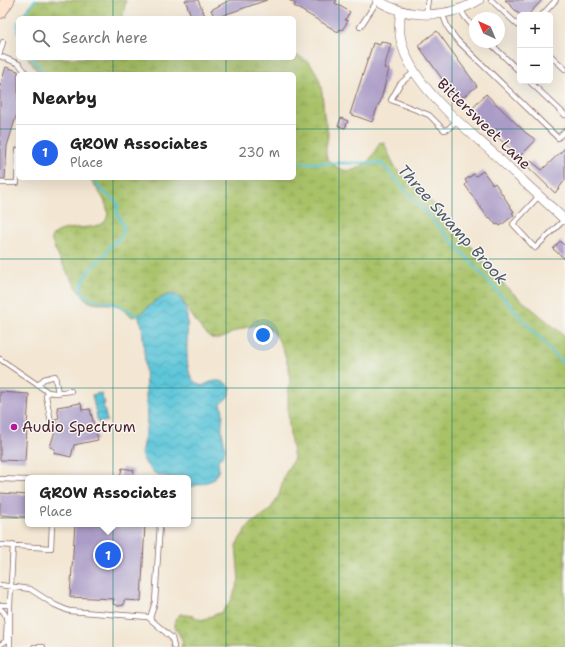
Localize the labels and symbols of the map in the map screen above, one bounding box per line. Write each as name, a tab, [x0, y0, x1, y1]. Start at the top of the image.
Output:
north arrow	[469, 12, 505, 48]
street label: Bittersweet Lane	[433, 74, 535, 174]
water label: Three Swamp Brook	[393, 160, 512, 289]
your location	[253, 325, 273, 345]
place label: Audio Spectrum	[22, 417, 136, 437]
marker: Audio Spectrum	[9, 422, 19, 432]
pin: 1	[95, 540, 121, 570]

